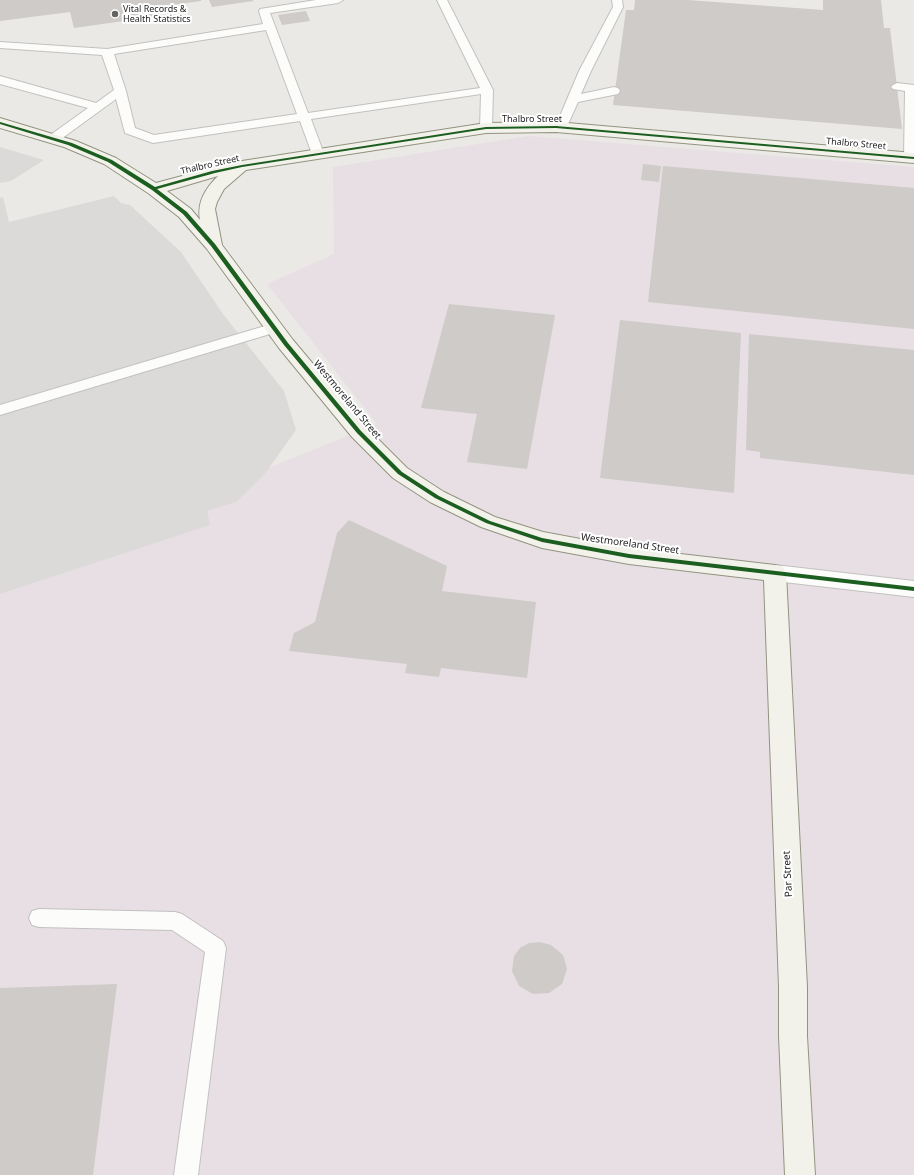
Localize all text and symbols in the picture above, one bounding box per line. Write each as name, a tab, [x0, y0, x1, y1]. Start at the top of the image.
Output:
place label: Vital Records & Health Statistics	[123, 4, 191, 25]
marker: Vital Records & Health Statistics	[110, 9, 120, 19]
street label: Thalbro Street	[502, 114, 562, 124]
street label: Thalbro Street	[826, 136, 886, 152]
street label: Thalbro Street	[180, 153, 240, 177]
street label: Westmoreland Street	[311, 358, 383, 442]
street label: Westmoreland Street	[580, 531, 680, 557]
street label: Par Street	[781, 851, 795, 897]

